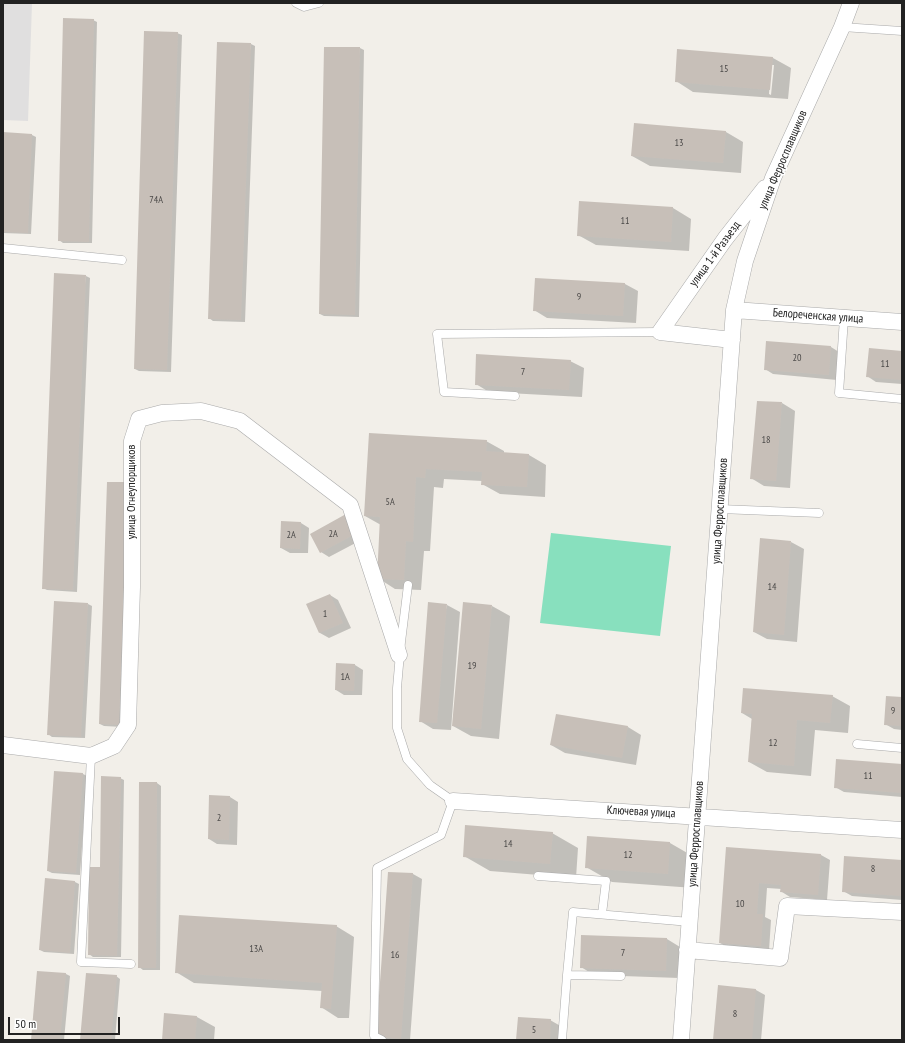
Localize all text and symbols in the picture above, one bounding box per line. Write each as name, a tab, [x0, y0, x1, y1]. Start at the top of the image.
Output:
house number: 15	[720, 63, 728, 75]
street label: улица Ферросплавщиков	[756, 108, 810, 212]
house number: 13	[675, 137, 683, 149]
house number: 74А	[149, 194, 163, 206]
house number: 11	[621, 215, 629, 227]
street label: улица 1-й Разъезд	[686, 219, 744, 289]
house number: 9	[577, 291, 581, 303]
street label: Белореченская улица	[772, 306, 864, 326]
house number: 20	[793, 352, 801, 364]
house number: 11	[881, 358, 889, 370]
house number: 7	[521, 366, 525, 378]
house number: 18	[762, 434, 770, 446]
street label: улица Огнеупорщиков	[125, 445, 139, 539]
street label: улица Ферросплавщиков	[709, 457, 731, 565]
house number: 5А	[385, 496, 395, 508]
house number: 2А	[328, 528, 338, 540]
house number: 2А	[286, 529, 296, 541]
house number: 14	[768, 581, 776, 593]
house number: 1	[323, 608, 327, 620]
house number: 19	[468, 660, 476, 672]
house number: 1А	[340, 671, 350, 683]
house number: 9	[891, 705, 895, 717]
house number: 12	[769, 737, 777, 749]
house number: 11	[864, 770, 872, 782]
street label: улица Ферросплавщиков	[685, 780, 707, 888]
street label: Ключевая улица	[606, 803, 676, 821]
house number: 2	[217, 812, 221, 824]
house number: 14	[504, 838, 512, 850]
house number: 12	[624, 849, 632, 861]
house number: 8	[871, 863, 875, 875]
house number: 10	[736, 898, 744, 910]
house number: 13А	[249, 943, 263, 955]
house number: 7	[621, 947, 625, 959]
house number: 16	[391, 949, 399, 961]
house number: 8	[733, 1008, 737, 1020]
scale bar	[10, 1009, 122, 1035]
text: 50 m	[15, 1016, 36, 1031]
house number: 5	[532, 1024, 536, 1036]

